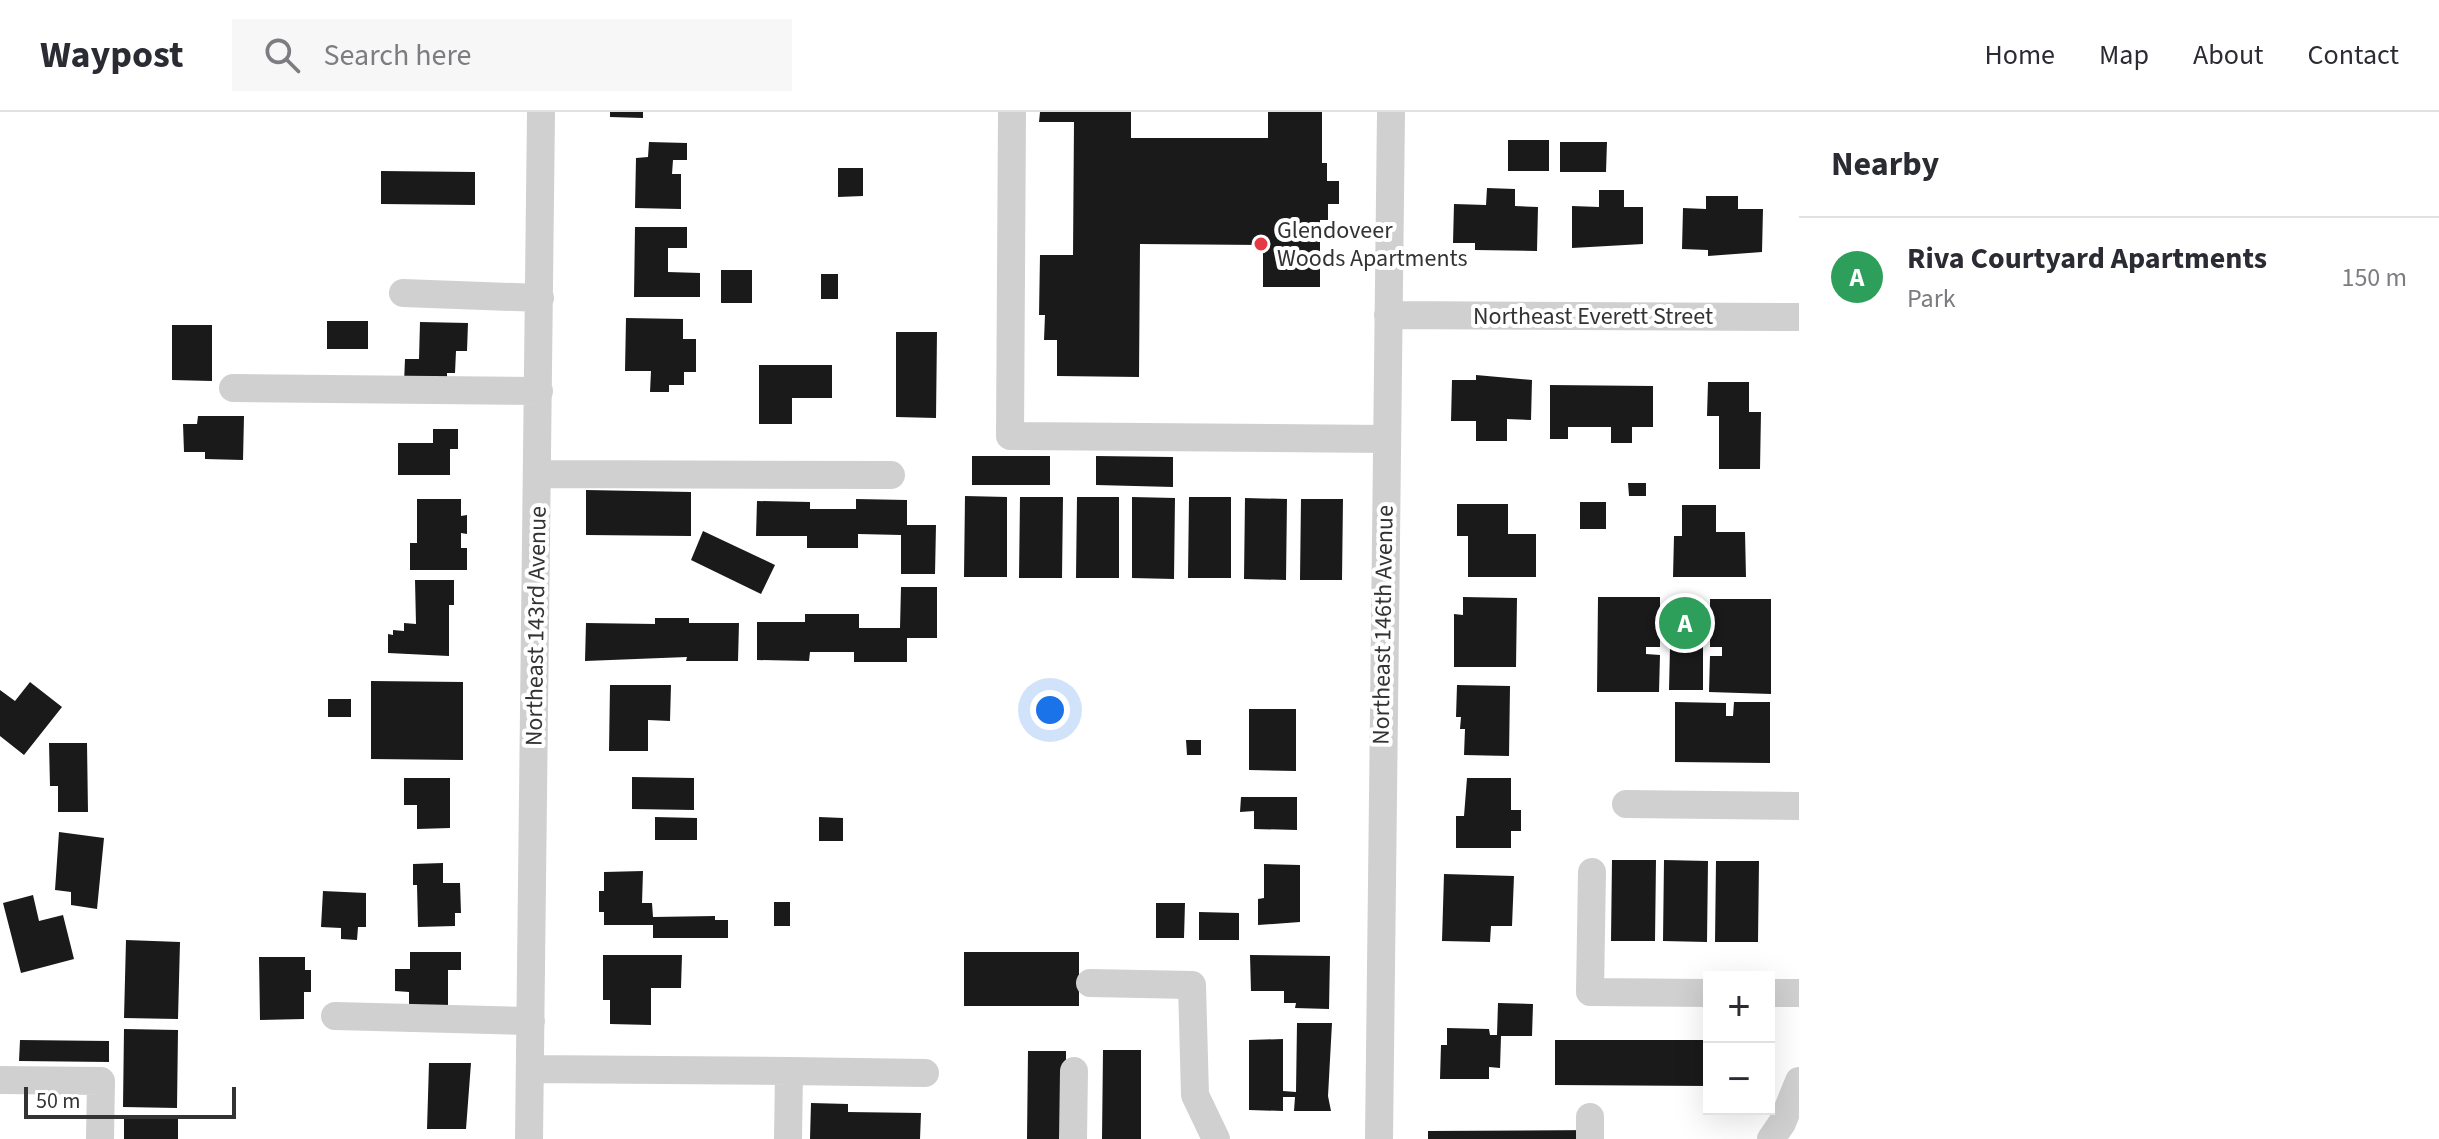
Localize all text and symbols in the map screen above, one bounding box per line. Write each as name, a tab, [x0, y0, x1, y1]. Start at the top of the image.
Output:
search box	[232, 19, 792, 91]
text: Waypost	[40, 28, 184, 82]
icon: search	[260, 33, 304, 77]
text: Search here	[324, 34, 471, 77]
text: Home	[1984, 35, 2055, 75]
text: Map	[2099, 35, 2149, 75]
text: About	[2193, 35, 2264, 75]
text: Contact	[2308, 35, 2399, 75]
text: Nearby	[1831, 140, 1939, 189]
place label: Glendoveer Woods Apartments	[1277, 213, 1467, 276]
marker: Glendoveer Woods Apartments	[1252, 235, 1270, 253]
text: Riva Courtyard Apartments	[1907, 237, 2267, 280]
text: A	[1850, 259, 1864, 296]
text: 150 m	[2341, 259, 2407, 296]
text: Park	[1907, 280, 1956, 317]
street label: Northeast Everett Street	[1473, 299, 1713, 334]
street label: Northeast 146th Avenue	[1363, 505, 1403, 745]
street label: Northeast 143rd Avenue	[516, 506, 556, 746]
pin: A	[1659, 593, 1711, 653]
your location	[1030, 690, 1070, 730]
map controls	[1703, 971, 1775, 1115]
button: +	[1703, 971, 1775, 1043]
button: −	[1703, 1043, 1775, 1115]
scale bar	[24, 1083, 236, 1119]
text: 50 m	[36, 1085, 81, 1117]

